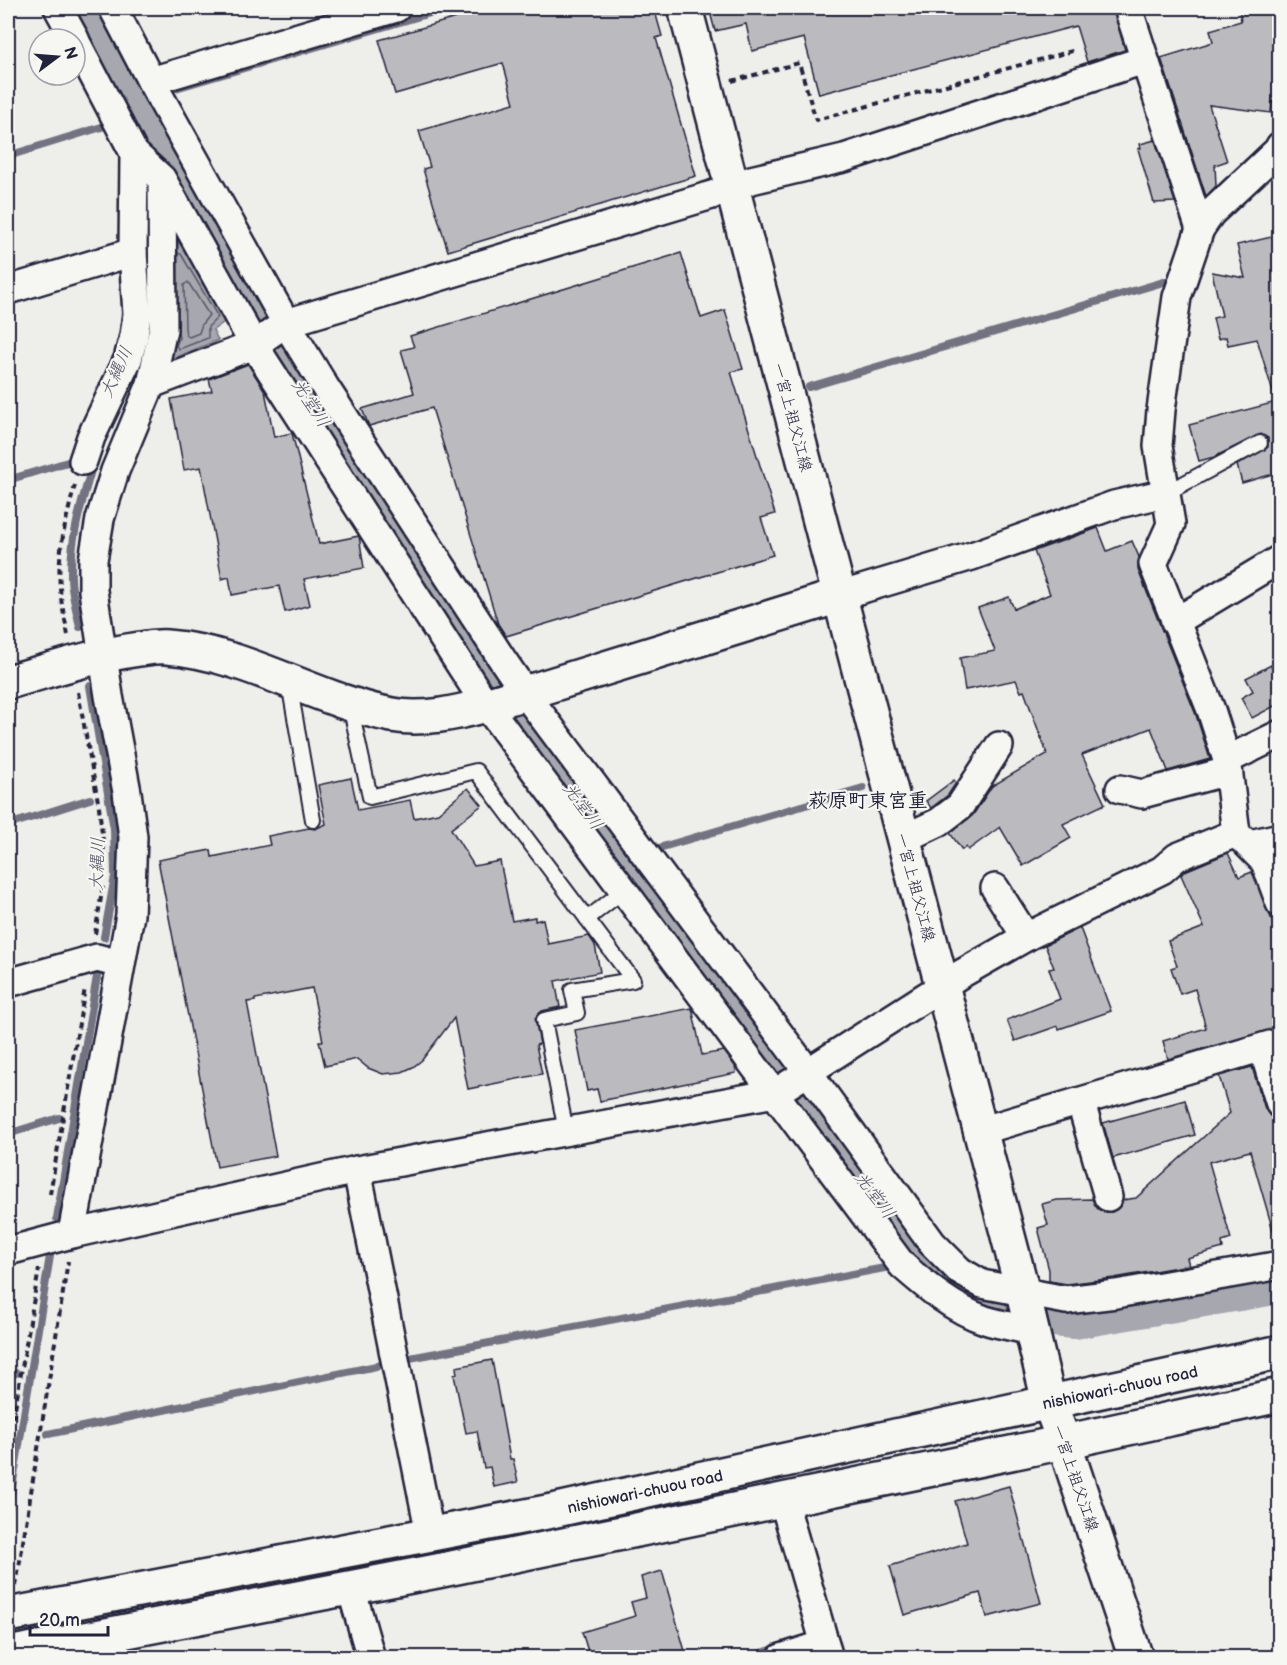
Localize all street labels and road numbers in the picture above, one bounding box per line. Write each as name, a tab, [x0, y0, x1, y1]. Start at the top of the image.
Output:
street label: 一宮上祖父江線	[768, 361, 815, 474]
street label: 一宮上祖父江線	[891, 831, 938, 944]
street label: nishiowari-chuou road	[1041, 1363, 1200, 1414]
street label: 一宮上祖父江線	[1047, 1422, 1102, 1535]
street label: nishiowari-chuou road	[566, 1467, 725, 1518]

